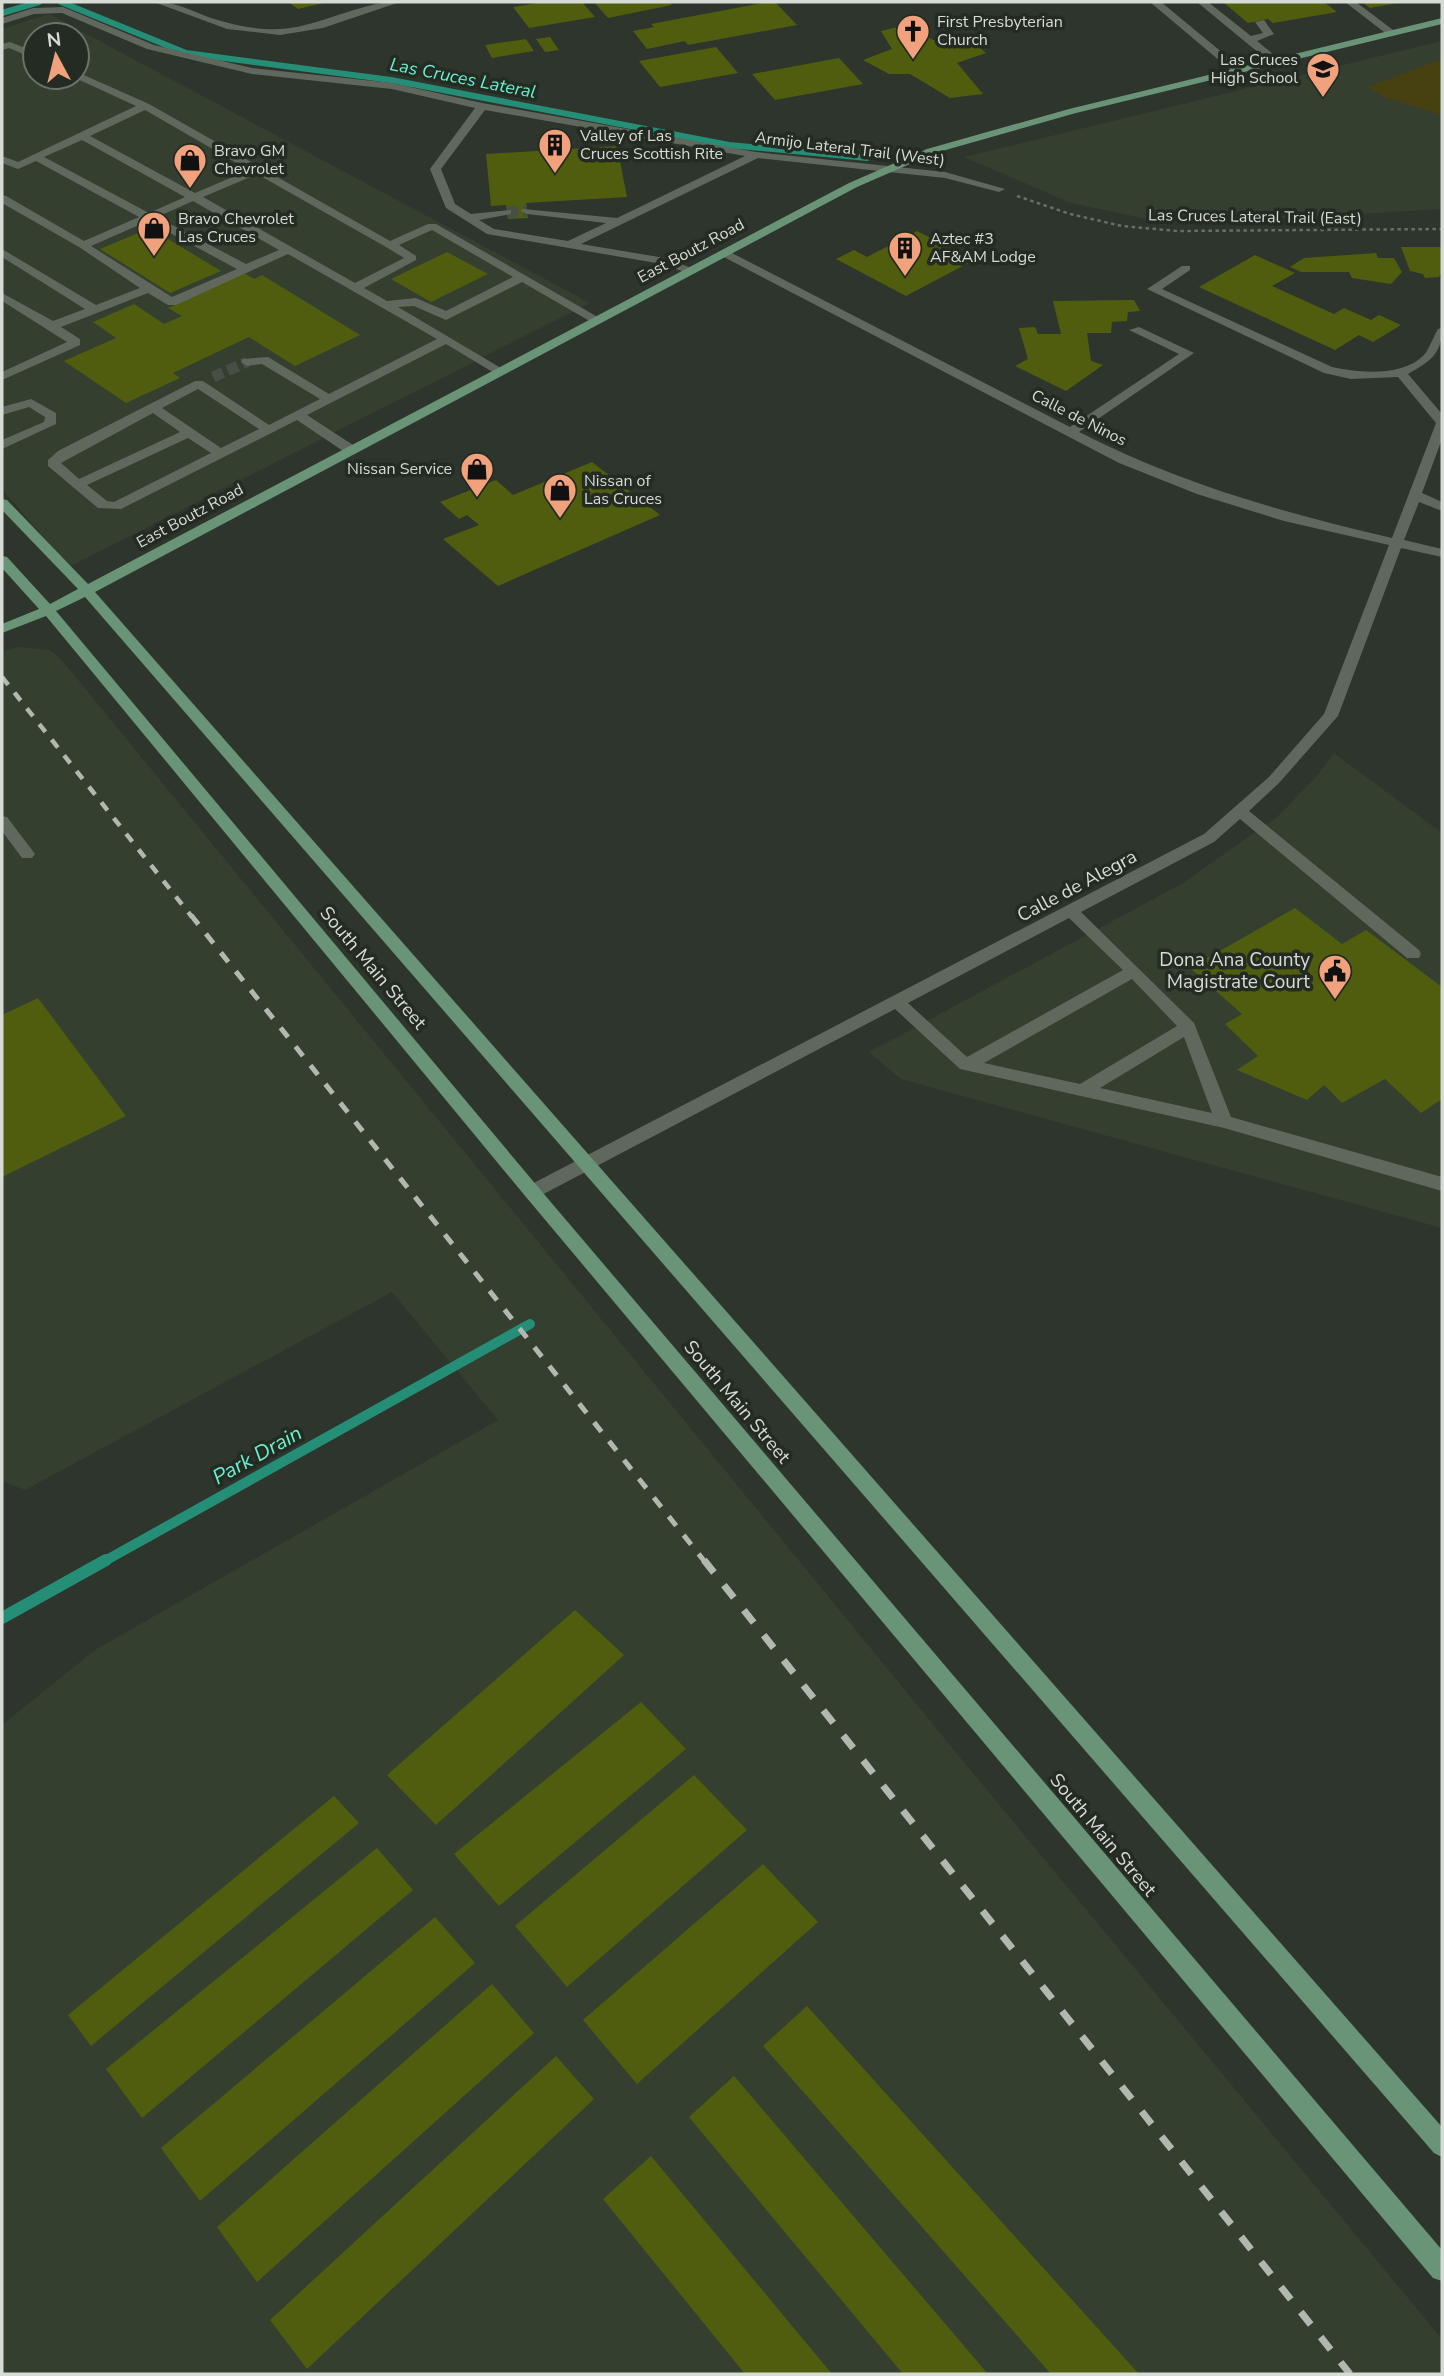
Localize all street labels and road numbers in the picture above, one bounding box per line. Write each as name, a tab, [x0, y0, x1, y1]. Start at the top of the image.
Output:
street label: Armijo Lateral Trail (West)	[754, 126, 946, 172]
street label: Las Cruces Lateral Trail (East)	[1148, 204, 1362, 230]
street label: East Boutz Road	[634, 214, 748, 288]
street label: Calle de Ninos	[1028, 385, 1130, 451]
street label: East Boutz Road	[133, 479, 247, 553]
street label: Calle de Alegra	[1013, 843, 1141, 929]
street label: South Main Street	[314, 901, 433, 1035]
street label: South Main Street	[678, 1335, 797, 1469]
street label: South Main Street	[1044, 1768, 1163, 1902]

